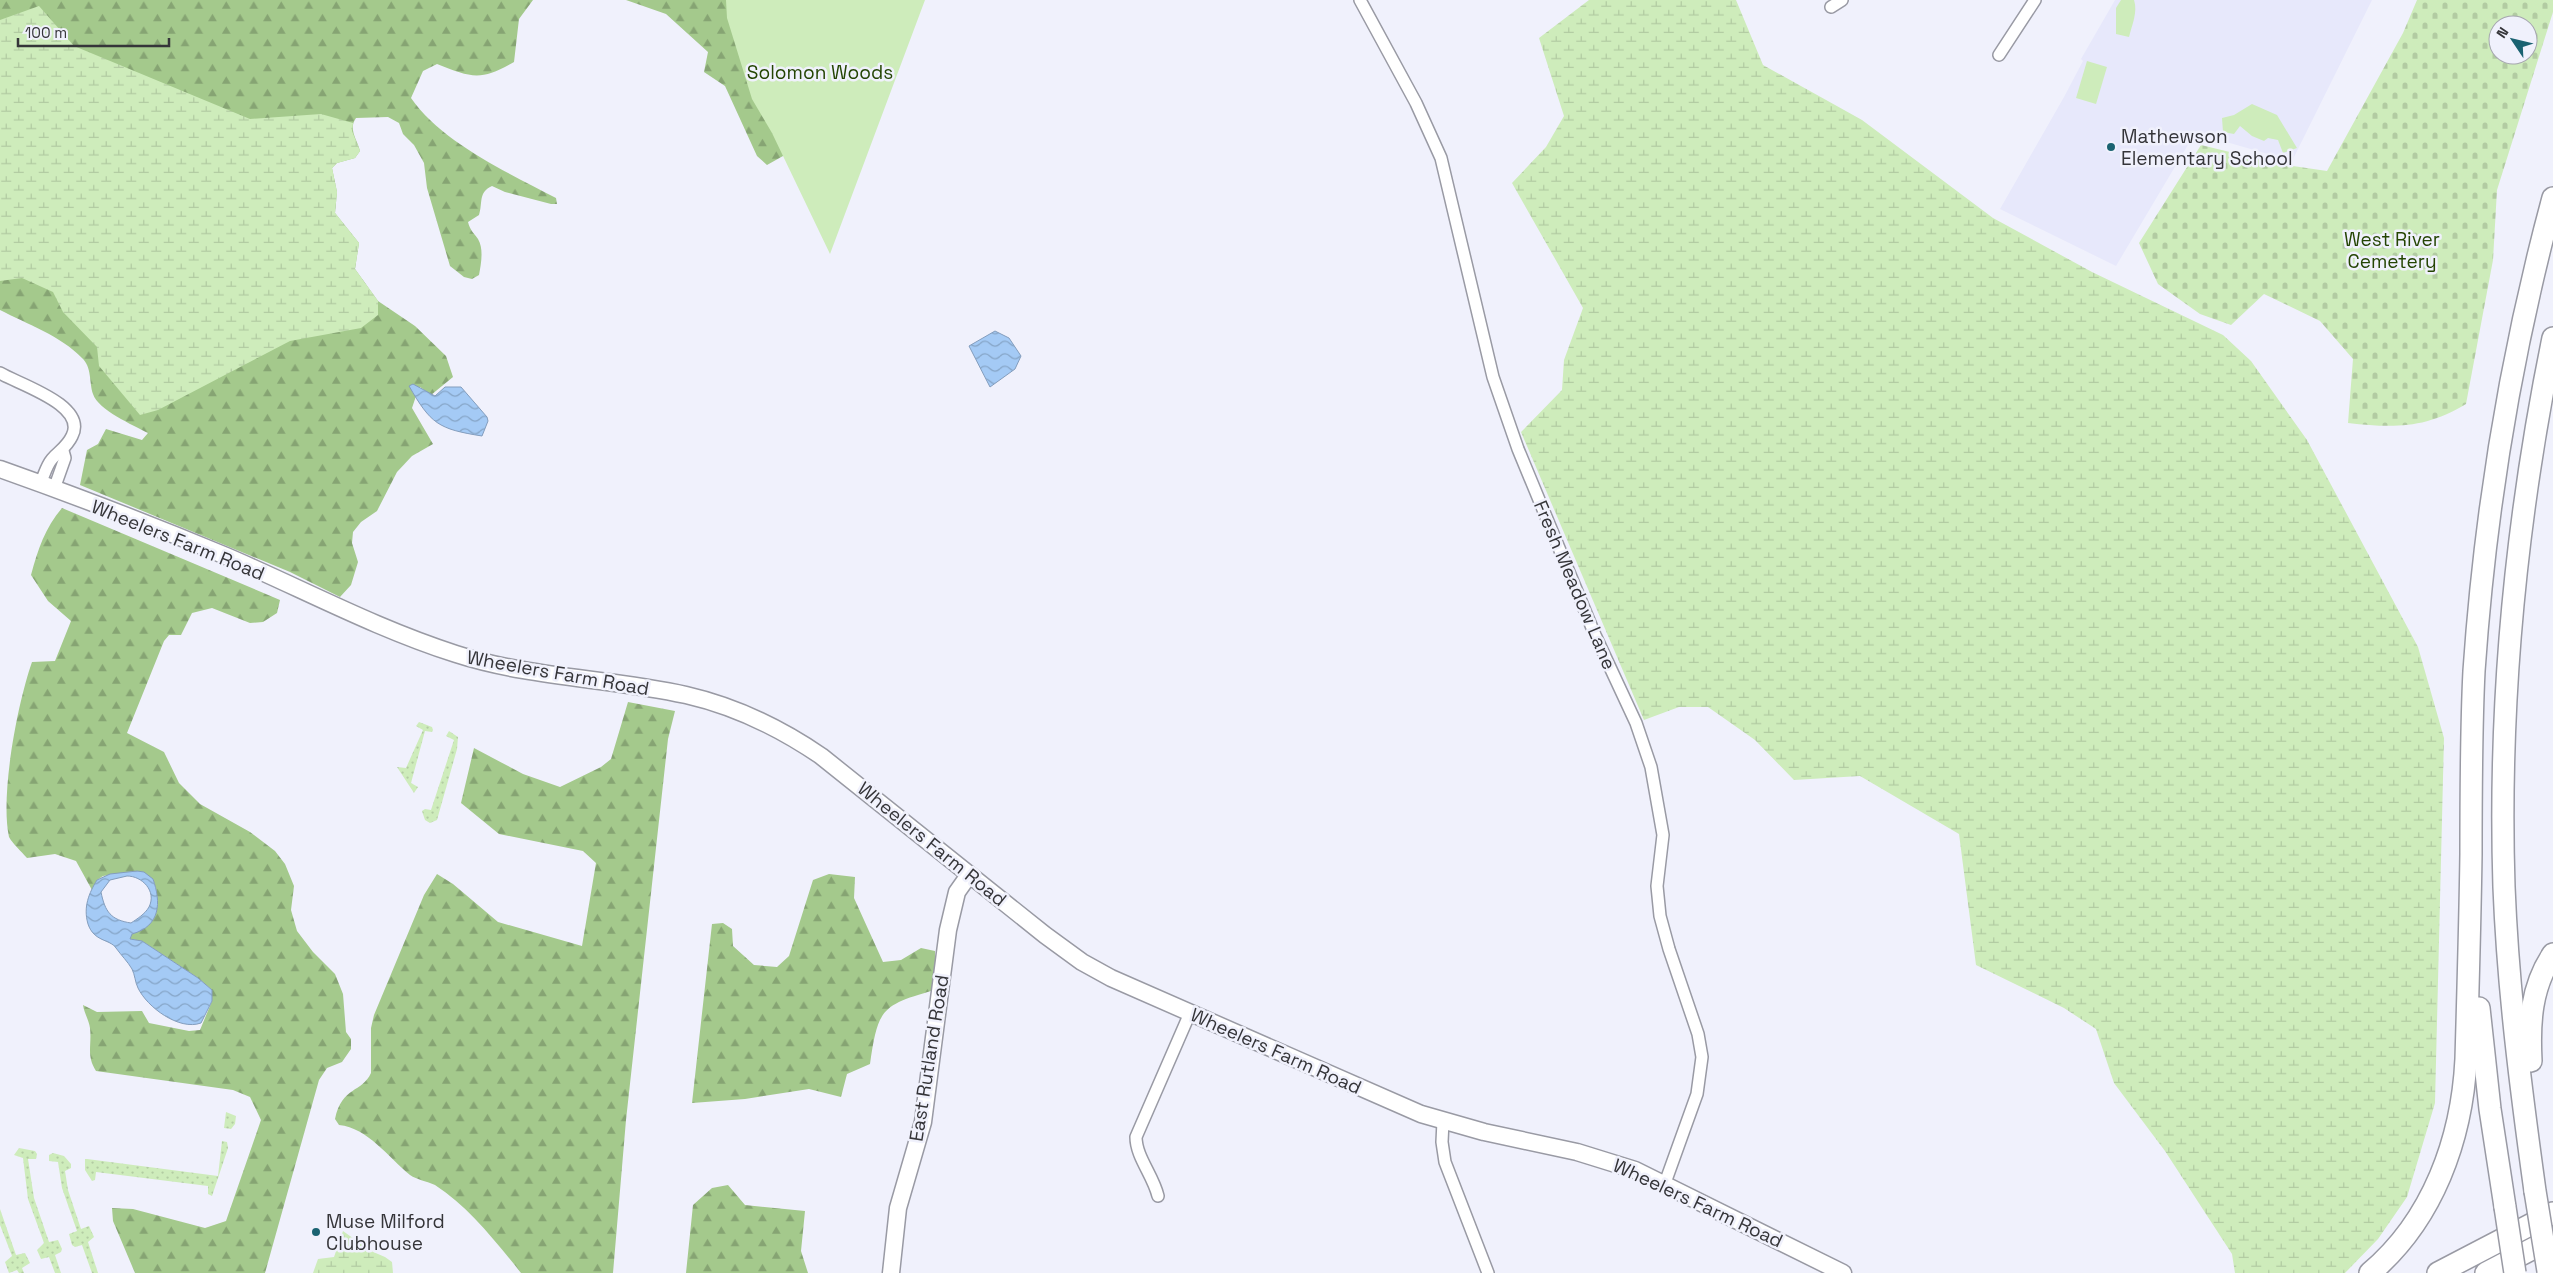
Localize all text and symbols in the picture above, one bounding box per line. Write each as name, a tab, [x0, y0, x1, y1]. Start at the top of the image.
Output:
scale bar	[18, 15, 169, 47]
north arrow	[2488, 15, 2538, 65]
text: 100 m	[25, 23, 67, 42]
text: N	[2492, 24, 2512, 42]
park label: Solomon Woods	[747, 60, 893, 85]
place label: Mathewson Elementary School	[2121, 124, 2293, 171]
marker: Mathewson Elementary School	[2105, 141, 2117, 153]
park label: West River Cemetery	[2344, 227, 2440, 274]
street label: Wheelers Farm Road	[88, 494, 268, 586]
street label: Fresh Meadow Lane	[1528, 497, 1622, 673]
street label: Wheelers Farm Road	[465, 645, 651, 701]
street label: Wheelers Farm Road	[852, 776, 1012, 912]
street label: East Rutland Road	[903, 973, 955, 1143]
street label: Wheelers Farm Road	[1187, 1002, 1365, 1100]
street label: Wheelers Farm Road	[1609, 1153, 1787, 1253]
place label: Muse Milford Clubhouse	[326, 1209, 445, 1256]
marker: Muse Milford Clubhouse	[310, 1226, 322, 1238]

